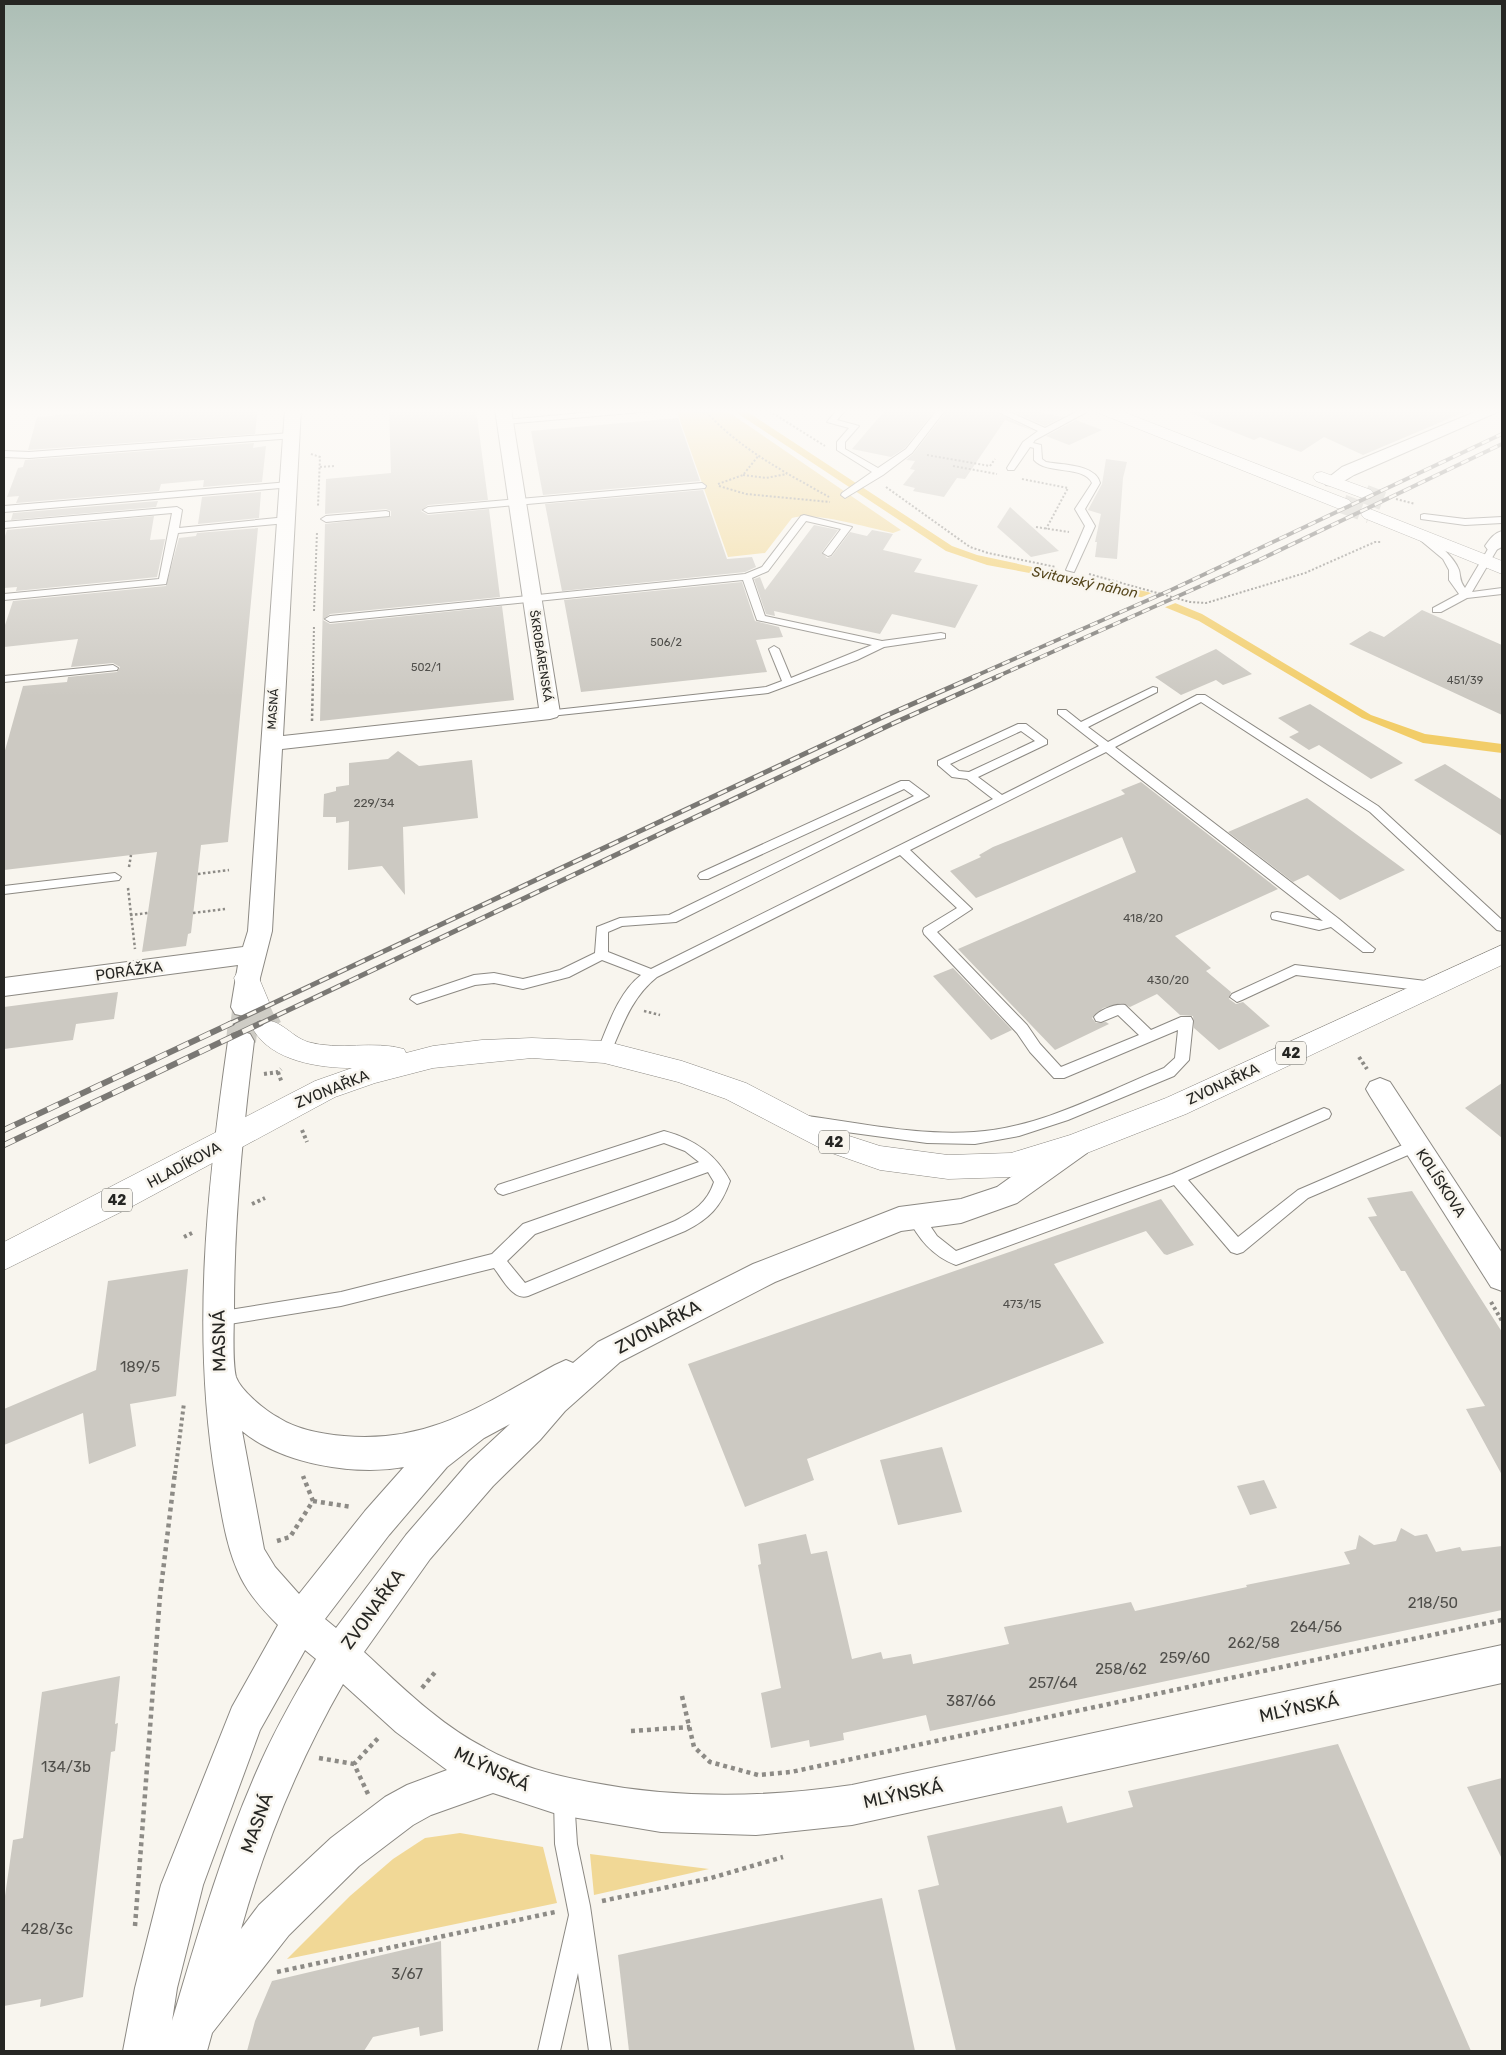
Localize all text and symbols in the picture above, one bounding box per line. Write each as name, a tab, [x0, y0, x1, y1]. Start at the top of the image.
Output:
water label: Svitavský náhon	[1030, 563, 1139, 602]
street label: ŠKROBÁRENSKÁ	[527, 609, 555, 703]
house number: 506/2	[650, 636, 682, 649]
house number: 502/1	[411, 661, 441, 674]
house number: 451/39	[1447, 674, 1483, 687]
street label: MASNÁ	[265, 688, 281, 730]
house number: 229/34	[353, 796, 395, 810]
house number: 418/20	[1123, 911, 1163, 925]
street label: PORÁŽKA	[94, 957, 164, 985]
house number: 430/20	[1147, 973, 1189, 987]
road number: 42	[1276, 1042, 1306, 1064]
street label: ZVONAŘKA	[1184, 1059, 1262, 1109]
street label: ZVONAŘKA	[292, 1066, 372, 1112]
road number: 42	[819, 1130, 849, 1154]
street label: HLADÍKOVA	[144, 1138, 224, 1192]
street label: KOLÍSKOVA	[1412, 1145, 1470, 1221]
road number: 42	[102, 1188, 132, 1212]
street label: ZVONAŘKA	[611, 1295, 705, 1359]
house number: 473/15	[1003, 1297, 1041, 1311]
street label: MASNÁ	[207, 1310, 231, 1372]
house number: 189/5	[120, 1358, 160, 1376]
street label: ZVONAŘKA	[337, 1565, 409, 1653]
house number: 218/50	[1408, 1594, 1458, 1612]
house number: 264/56	[1290, 1618, 1342, 1636]
house number: 262/58	[1228, 1634, 1280, 1652]
house number: 259/60	[1160, 1649, 1210, 1667]
house number: 258/62	[1095, 1660, 1147, 1678]
house number: 257/64	[1028, 1674, 1078, 1692]
street label: MLÝNSKÁ	[1257, 1689, 1341, 1727]
house number: 387/66	[946, 1692, 996, 1710]
street label: MLÝNSKÁ	[451, 1742, 533, 1796]
house number: 134/3b	[41, 1758, 91, 1776]
street label: MLÝNSKÁ	[861, 1775, 945, 1813]
street label: MASNÁ	[236, 1790, 278, 1856]
house number: 428/3c	[21, 1920, 73, 1938]
house number: 3/67	[391, 1965, 423, 1983]

